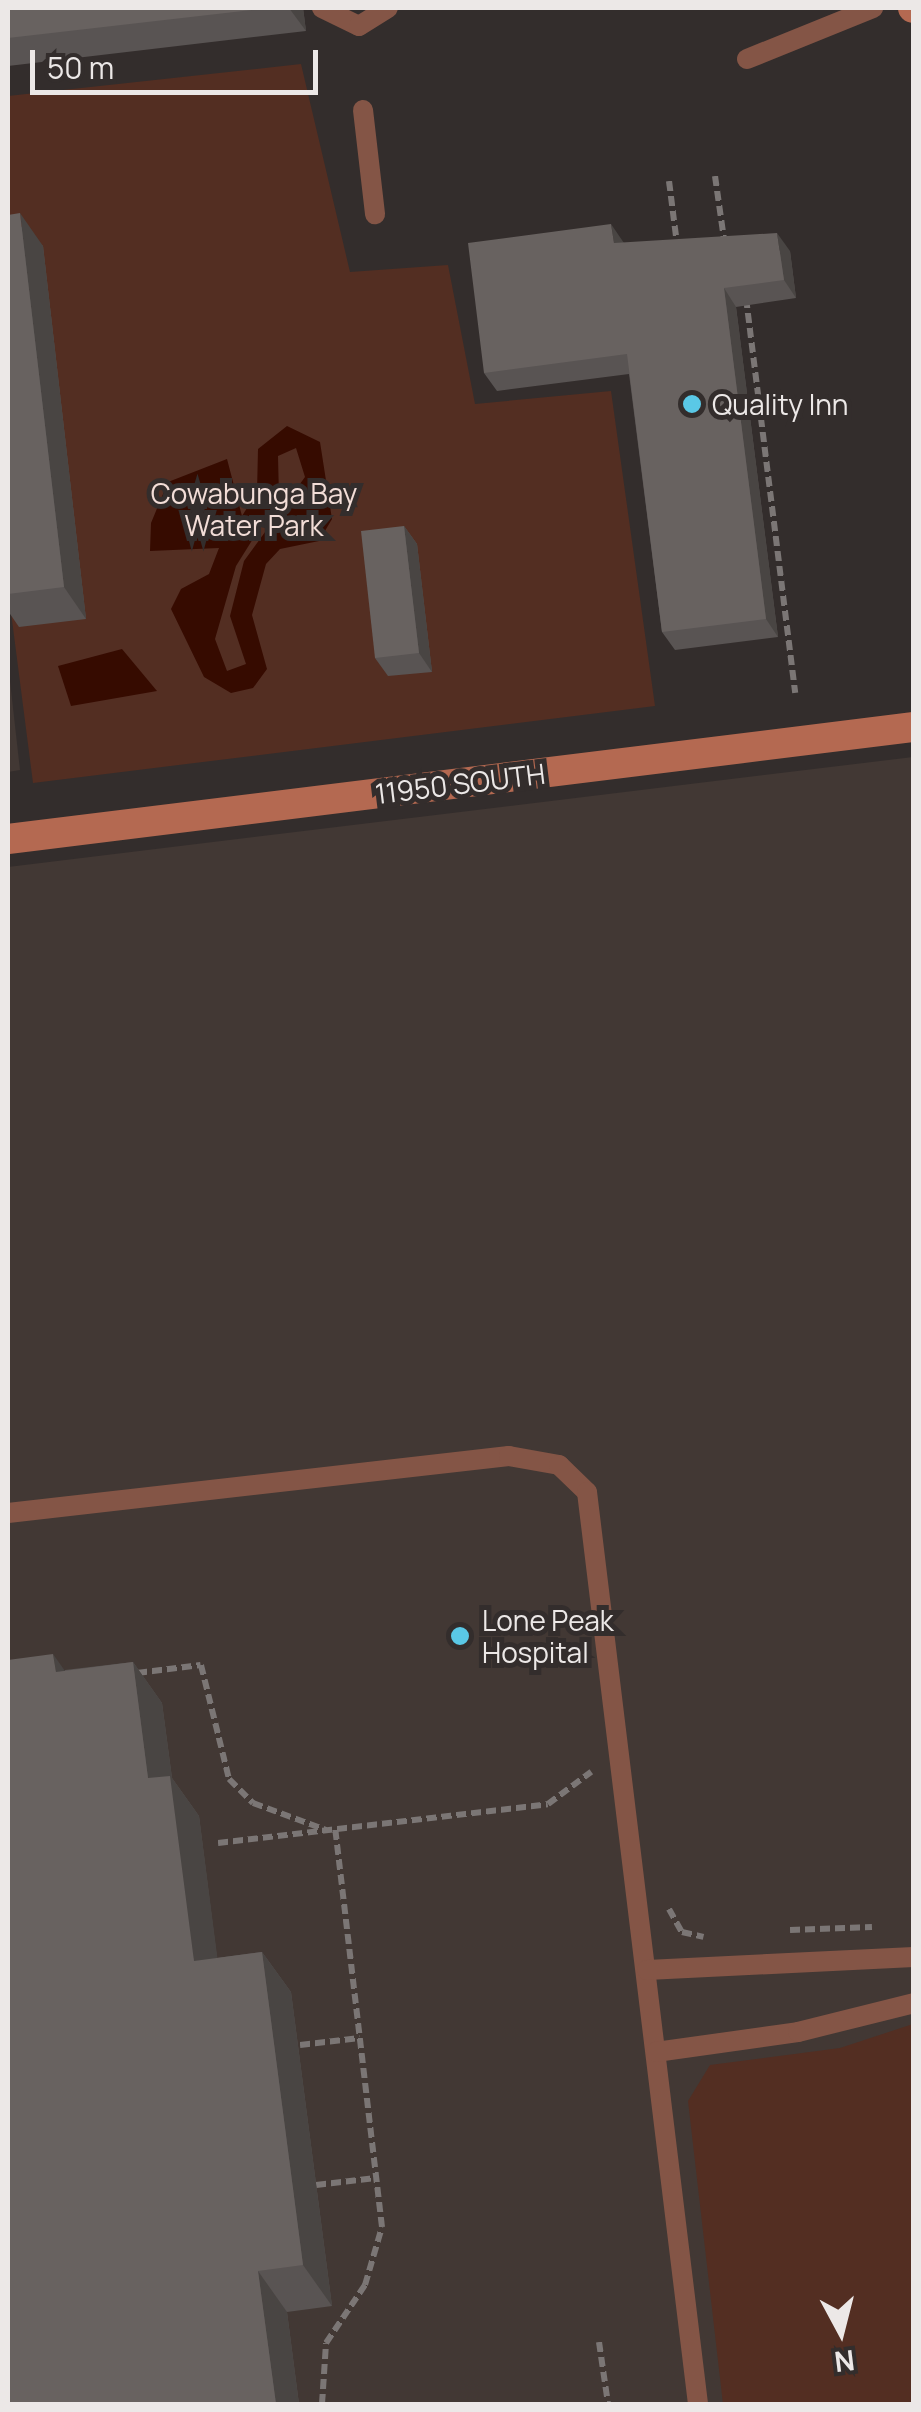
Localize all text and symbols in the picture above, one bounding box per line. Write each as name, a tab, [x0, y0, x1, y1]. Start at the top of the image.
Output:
scale bar	[35, 30, 322, 92]
text: 50 m	[47, 47, 114, 88]
place label: Quality Inn	[712, 387, 848, 421]
marker: Quality Inn	[681, 393, 703, 415]
park label: Cowabunga Bay Water Park	[151, 476, 357, 542]
street label: 11950 SOUTH	[373, 756, 547, 810]
place label: Lone Peak Hospital	[482, 1603, 614, 1669]
marker: Lone Peak Hospital	[447, 1623, 473, 1649]
north arrow	[791, 2282, 891, 2382]
text: N	[832, 2342, 857, 2382]

